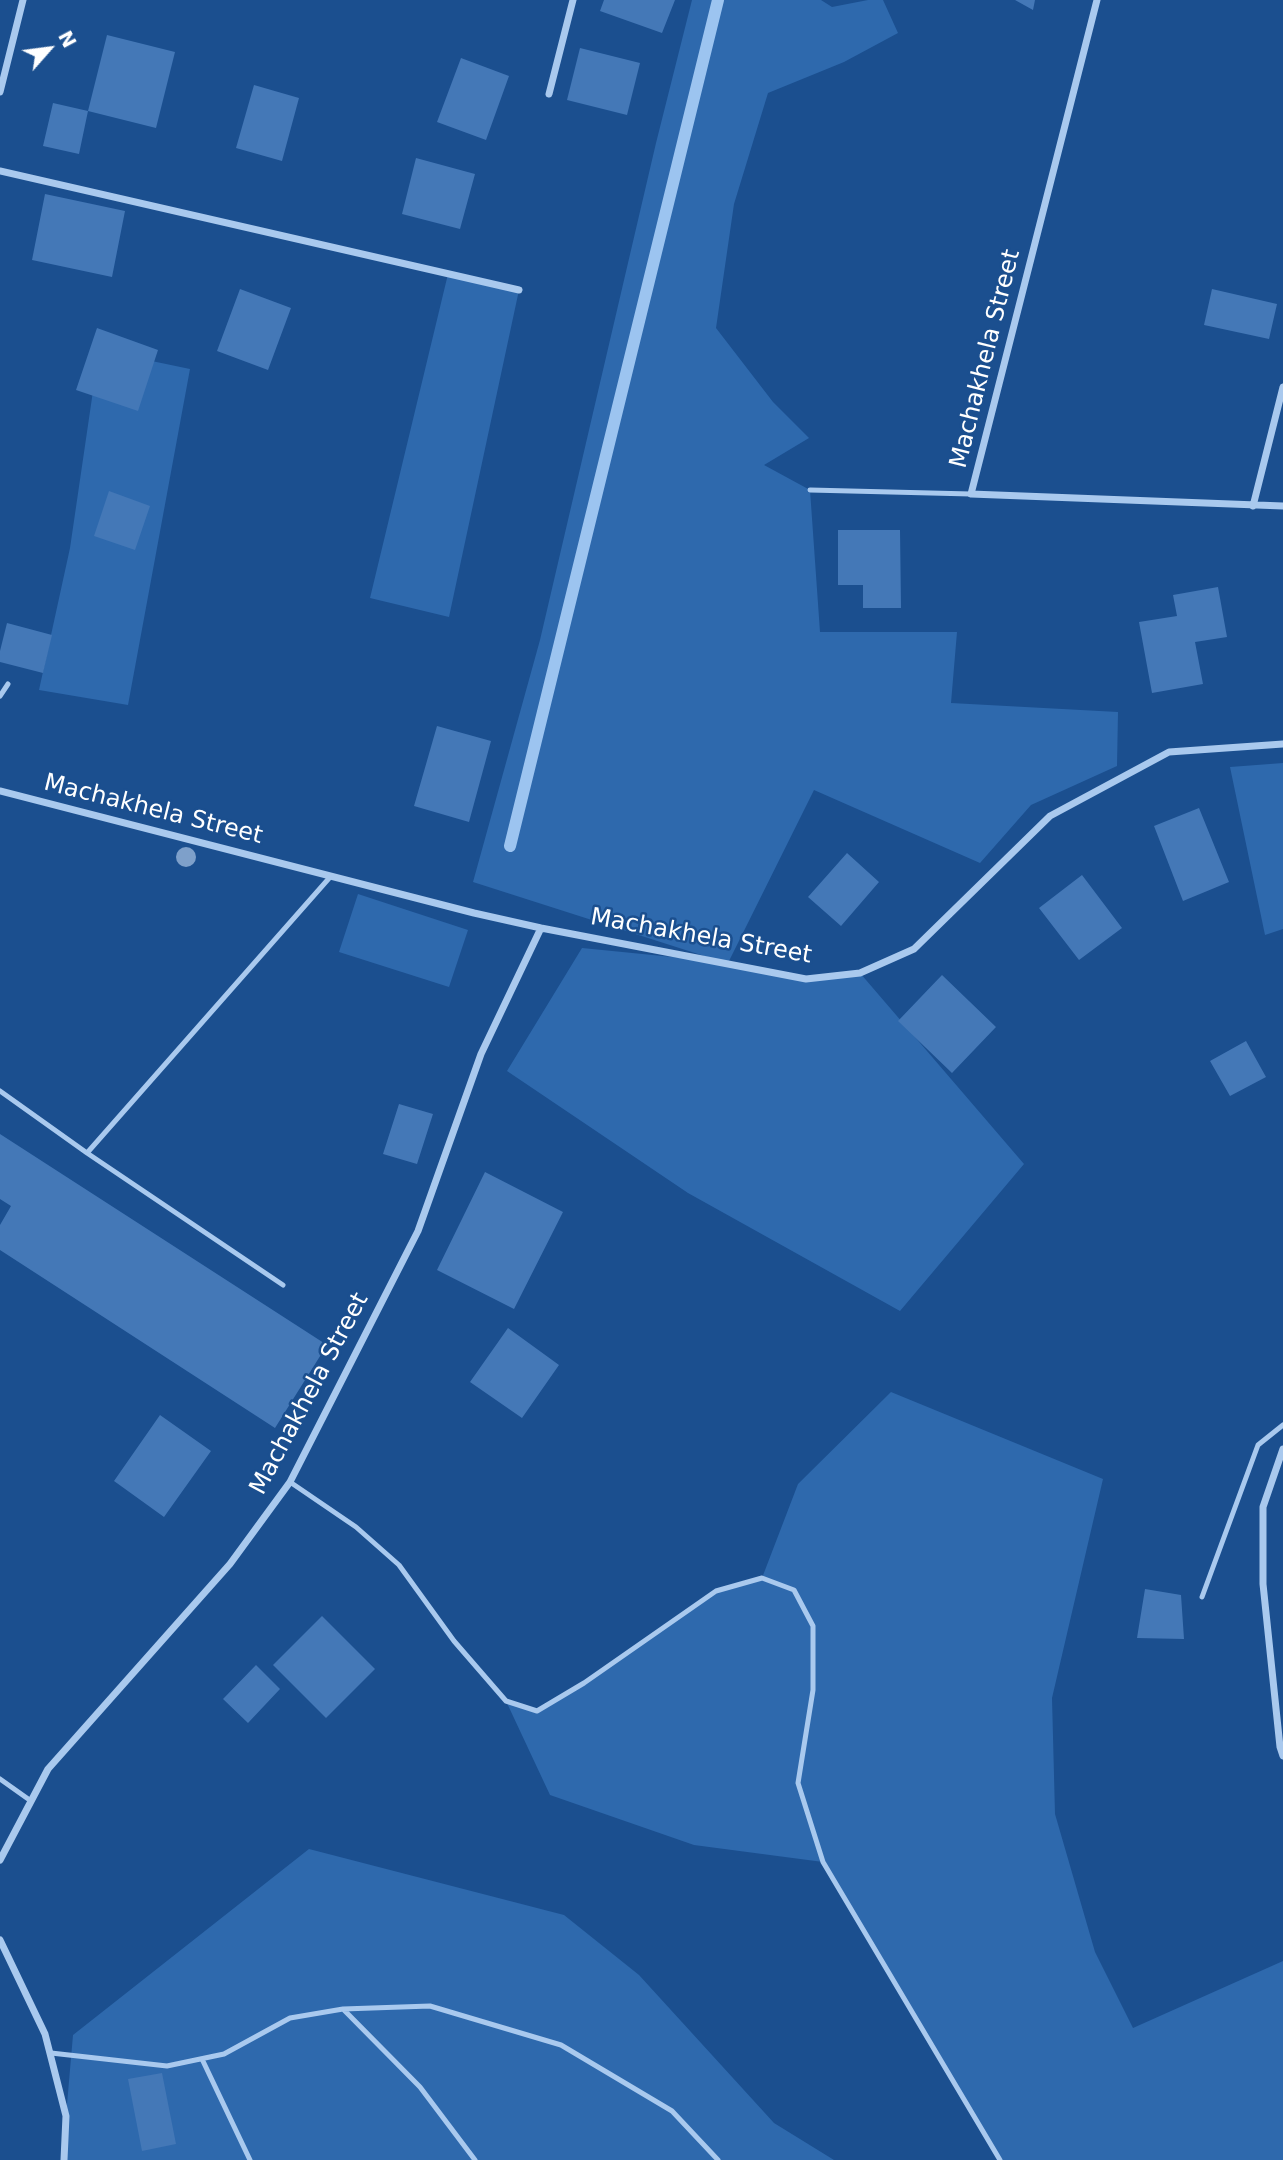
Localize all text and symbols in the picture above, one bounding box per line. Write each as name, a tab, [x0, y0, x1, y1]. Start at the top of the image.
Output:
north arrow	[14, 14, 84, 84]
text: N	[54, 27, 81, 51]
street label: Machakhela Street	[945, 247, 1027, 471]
street label: Machakhela Street	[41, 769, 265, 851]
street label: Machakhela Street	[588, 903, 814, 971]
street label: Machakhela Street	[245, 1288, 375, 1500]

